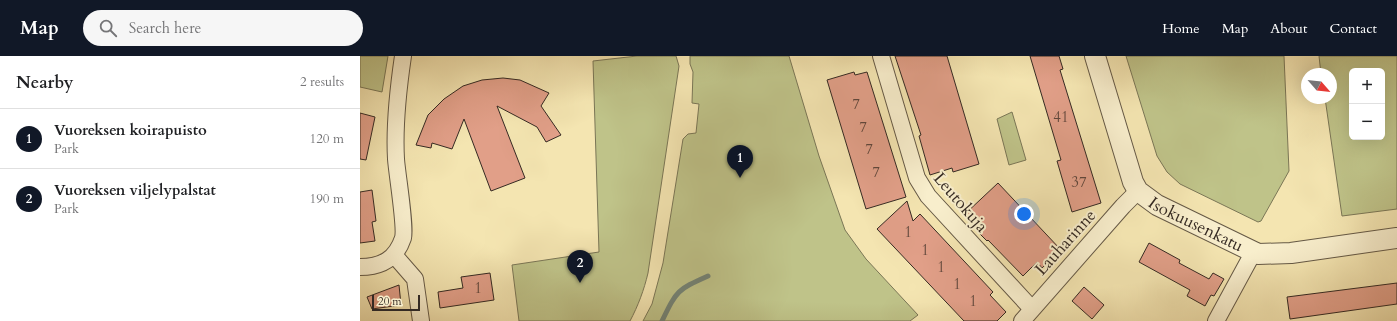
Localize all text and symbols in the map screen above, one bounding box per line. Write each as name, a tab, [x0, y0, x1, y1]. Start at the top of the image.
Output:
search box	[83, 10, 363, 46]
text: Map	[20, 15, 59, 41]
icon: search	[97, 17, 119, 39]
text: Search here	[129, 18, 201, 38]
text: Home	[1162, 19, 1200, 38]
text: Map	[1222, 19, 1248, 38]
text: About	[1270, 19, 1307, 38]
text: Contact	[1329, 19, 1377, 38]
north arrow	[1301, 68, 1337, 104]
map controls	[1349, 68, 1385, 140]
button: +	[1349, 68, 1385, 104]
text: Nearby	[16, 71, 73, 94]
text: 2 results	[300, 73, 344, 91]
house number: 7	[852, 94, 860, 114]
button: −	[1349, 104, 1385, 140]
house number: 41	[1053, 107, 1069, 127]
house number: 7	[859, 117, 867, 137]
text: Vuoreksen koirapuisto	[54, 120, 207, 140]
text: 1	[26, 130, 32, 148]
text: 120 m	[310, 130, 344, 148]
house number: 7	[865, 139, 873, 159]
text: Park	[54, 140, 79, 158]
pin: 1	[727, 145, 753, 178]
house number: 7	[872, 162, 880, 182]
street label: Leutokuja	[928, 167, 993, 238]
house number: 37	[1071, 172, 1087, 192]
text: Vuoreksen viljelypalstat	[54, 180, 216, 200]
text: 2	[26, 190, 32, 208]
text: 190 m	[310, 190, 344, 208]
street label: Isokuusenkatu	[1144, 191, 1247, 257]
text: Park	[54, 200, 79, 218]
your location	[1014, 204, 1034, 224]
street label: Lauharinne	[1030, 204, 1101, 280]
house number: 1	[904, 222, 912, 242]
house number: 1	[921, 240, 929, 260]
pin: 2	[567, 250, 593, 283]
house number: 1	[937, 257, 945, 277]
house number: 1	[953, 274, 961, 294]
house number: 1	[474, 278, 482, 298]
house number: 1	[969, 291, 977, 311]
scale bar	[372, 293, 420, 312]
text: 20 m	[378, 294, 402, 309]

